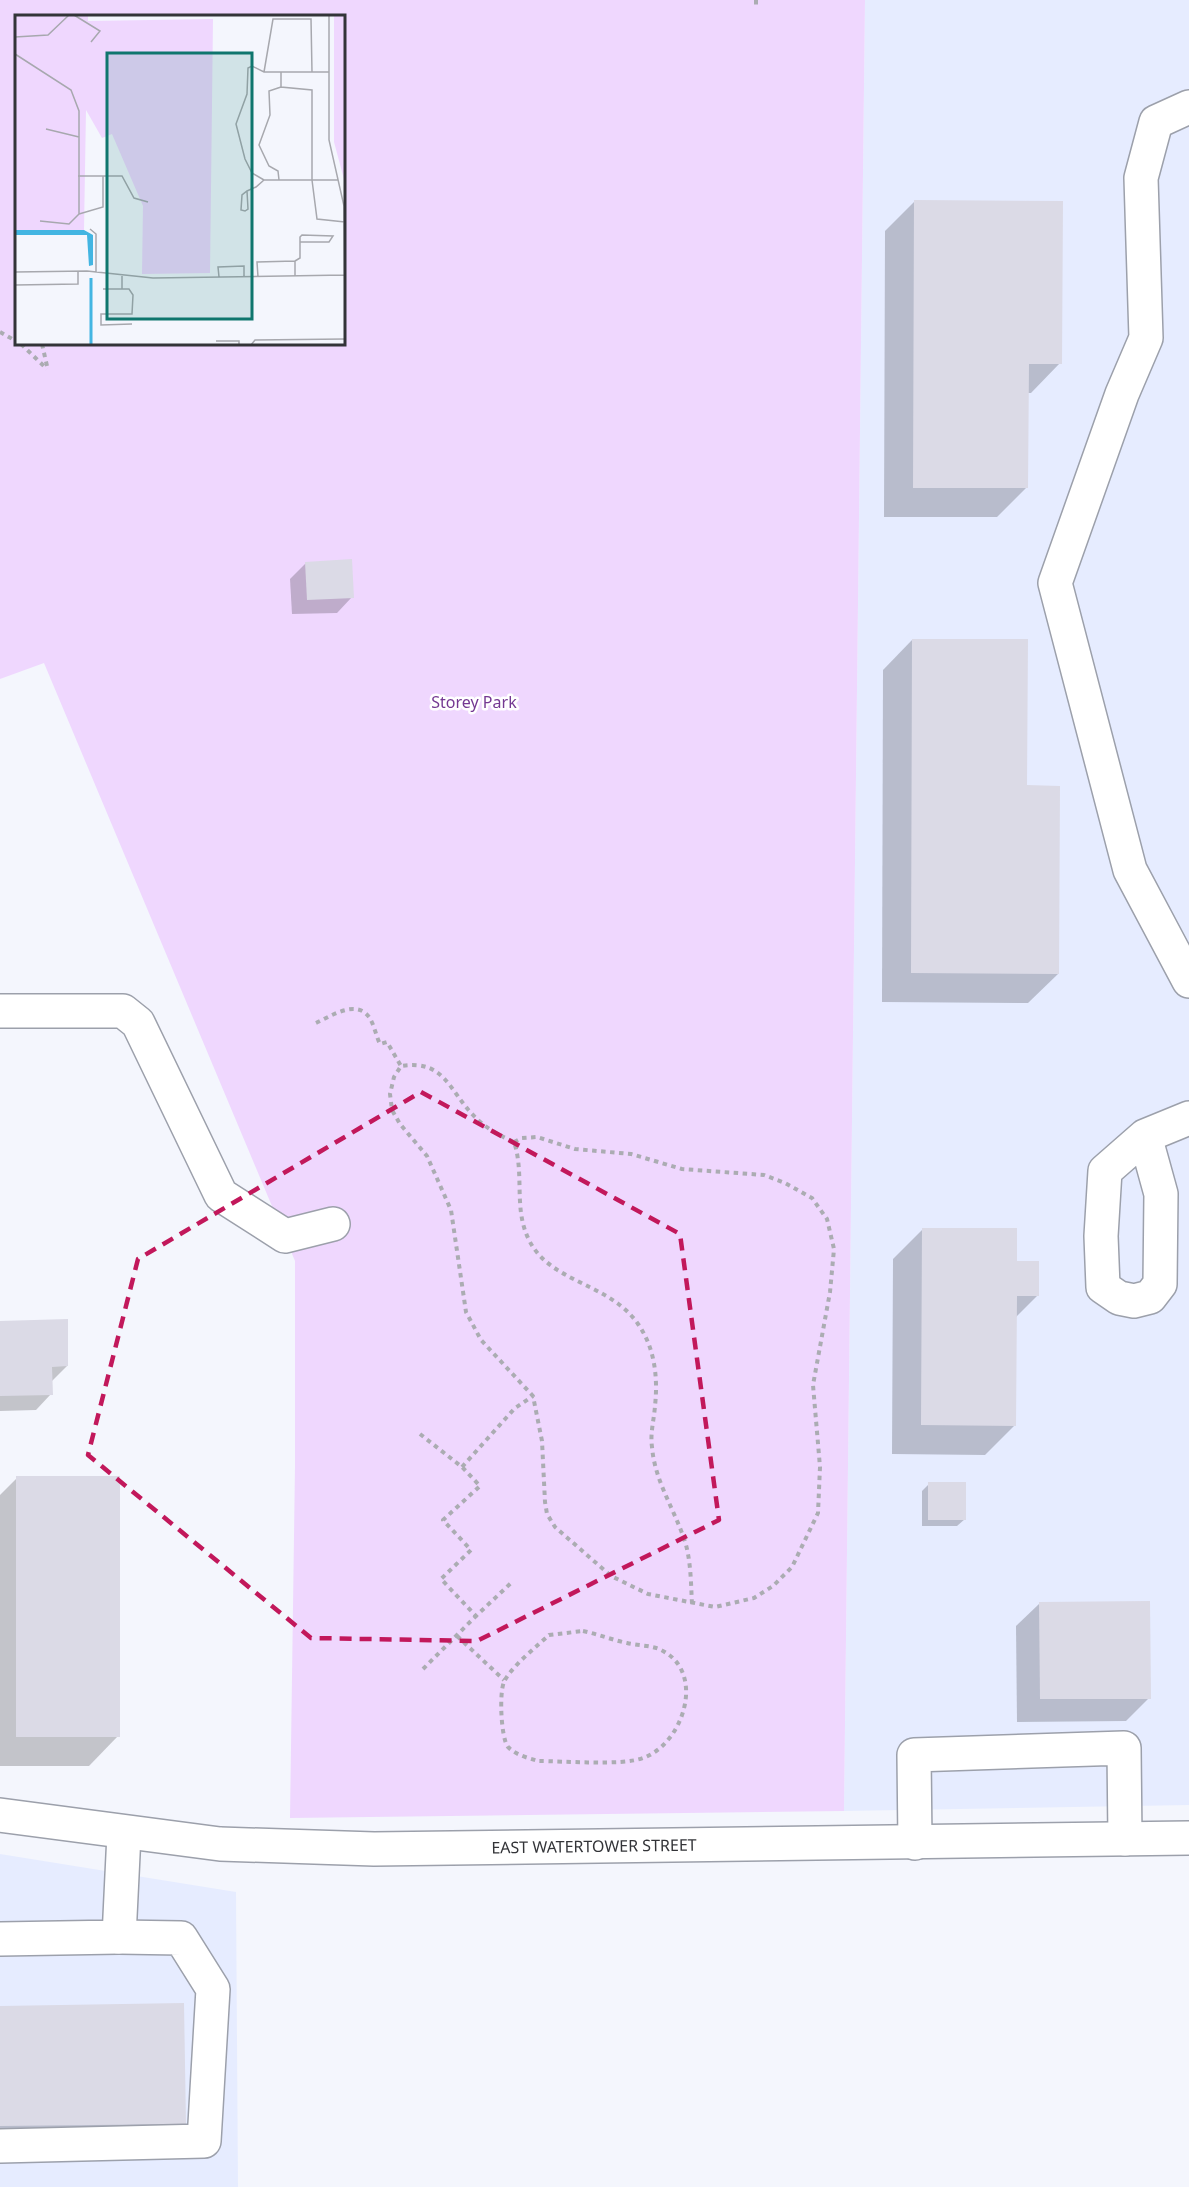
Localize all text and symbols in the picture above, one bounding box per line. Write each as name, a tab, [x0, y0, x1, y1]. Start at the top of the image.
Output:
inset map	[15, 15, 345, 345]
park label: Storey Park	[431, 691, 517, 713]
street label: EAST WATERTOWER STREET	[491, 1834, 697, 1858]

